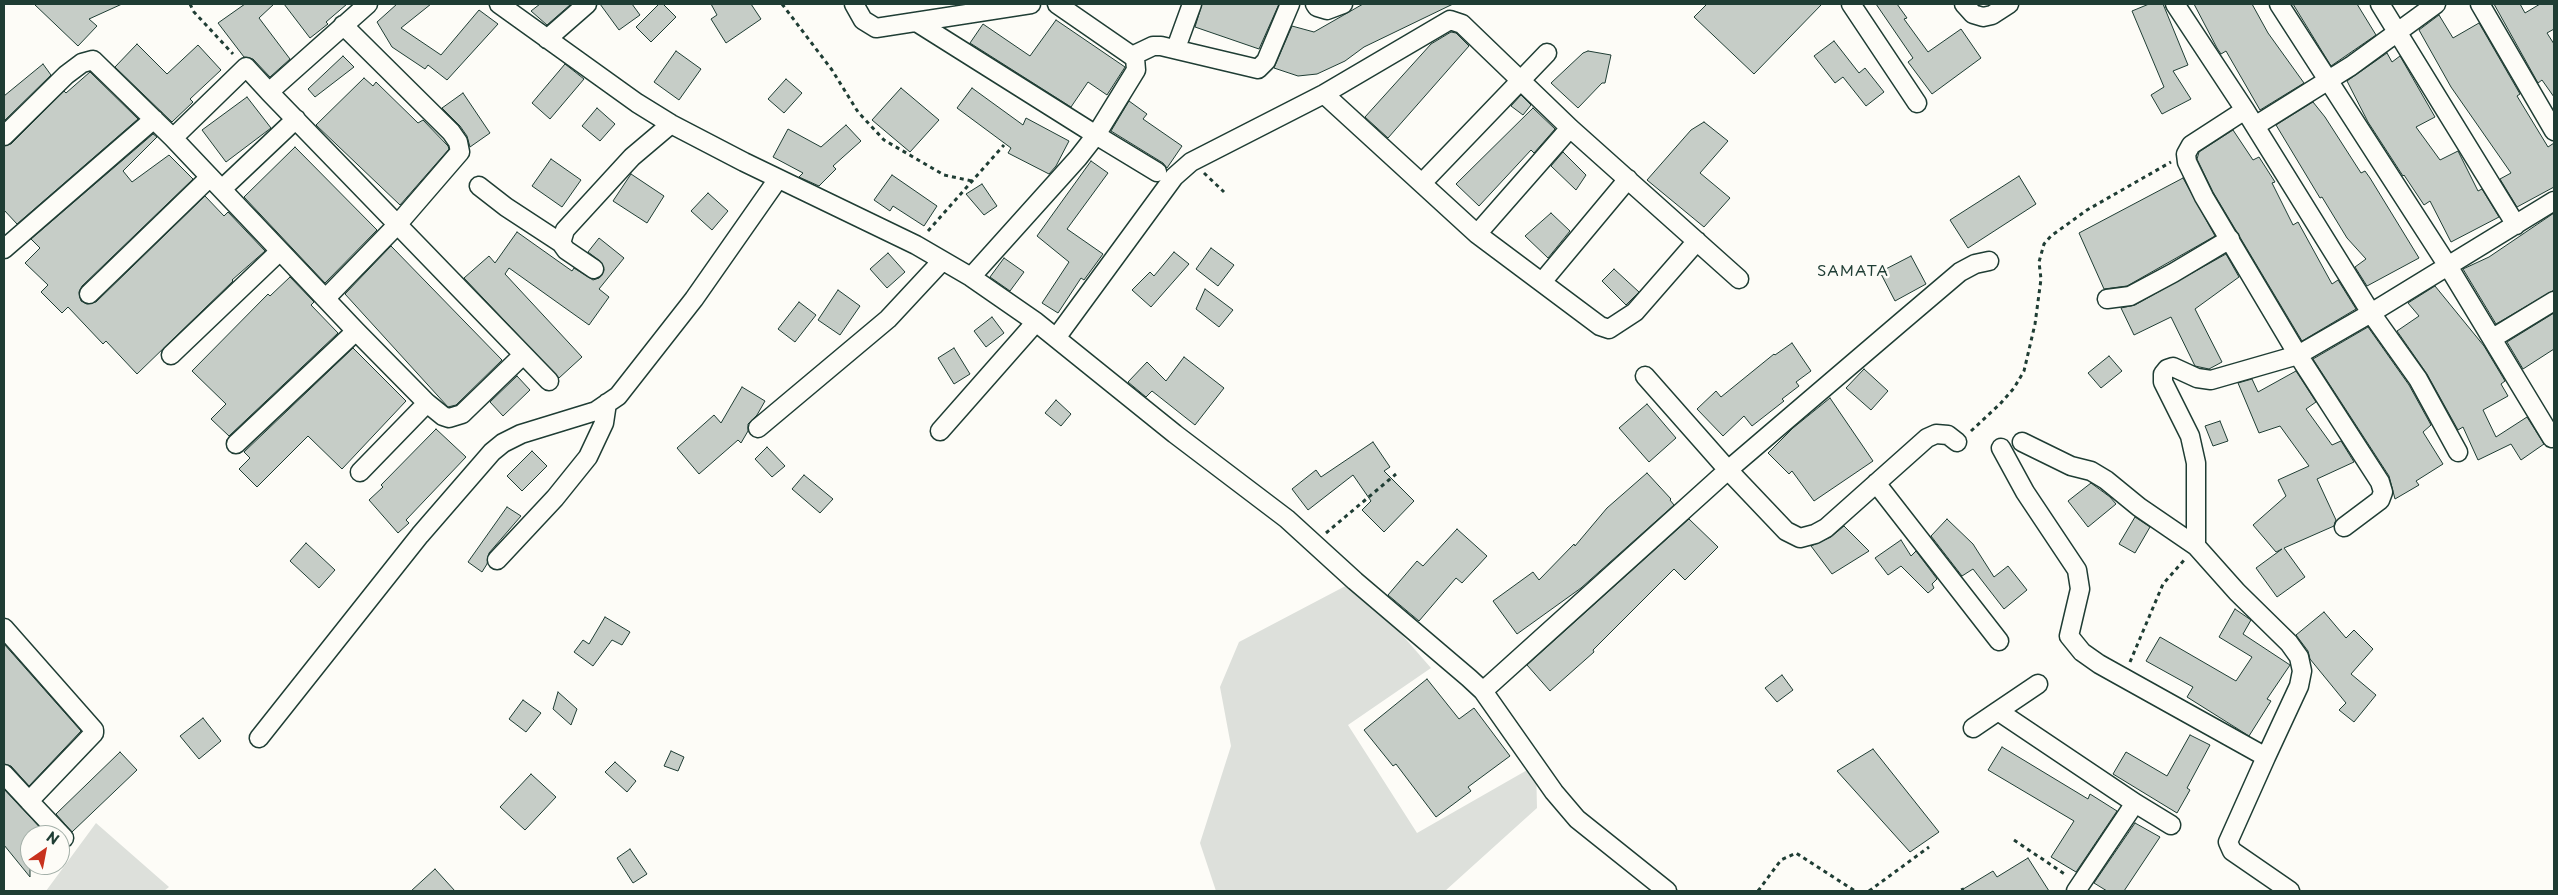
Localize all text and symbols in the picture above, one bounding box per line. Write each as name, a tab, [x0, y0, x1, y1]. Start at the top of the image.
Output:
district label: SAMATA	[1816, 263, 1890, 281]
north arrow	[20, 825, 70, 875]
text: N	[43, 826, 63, 850]

